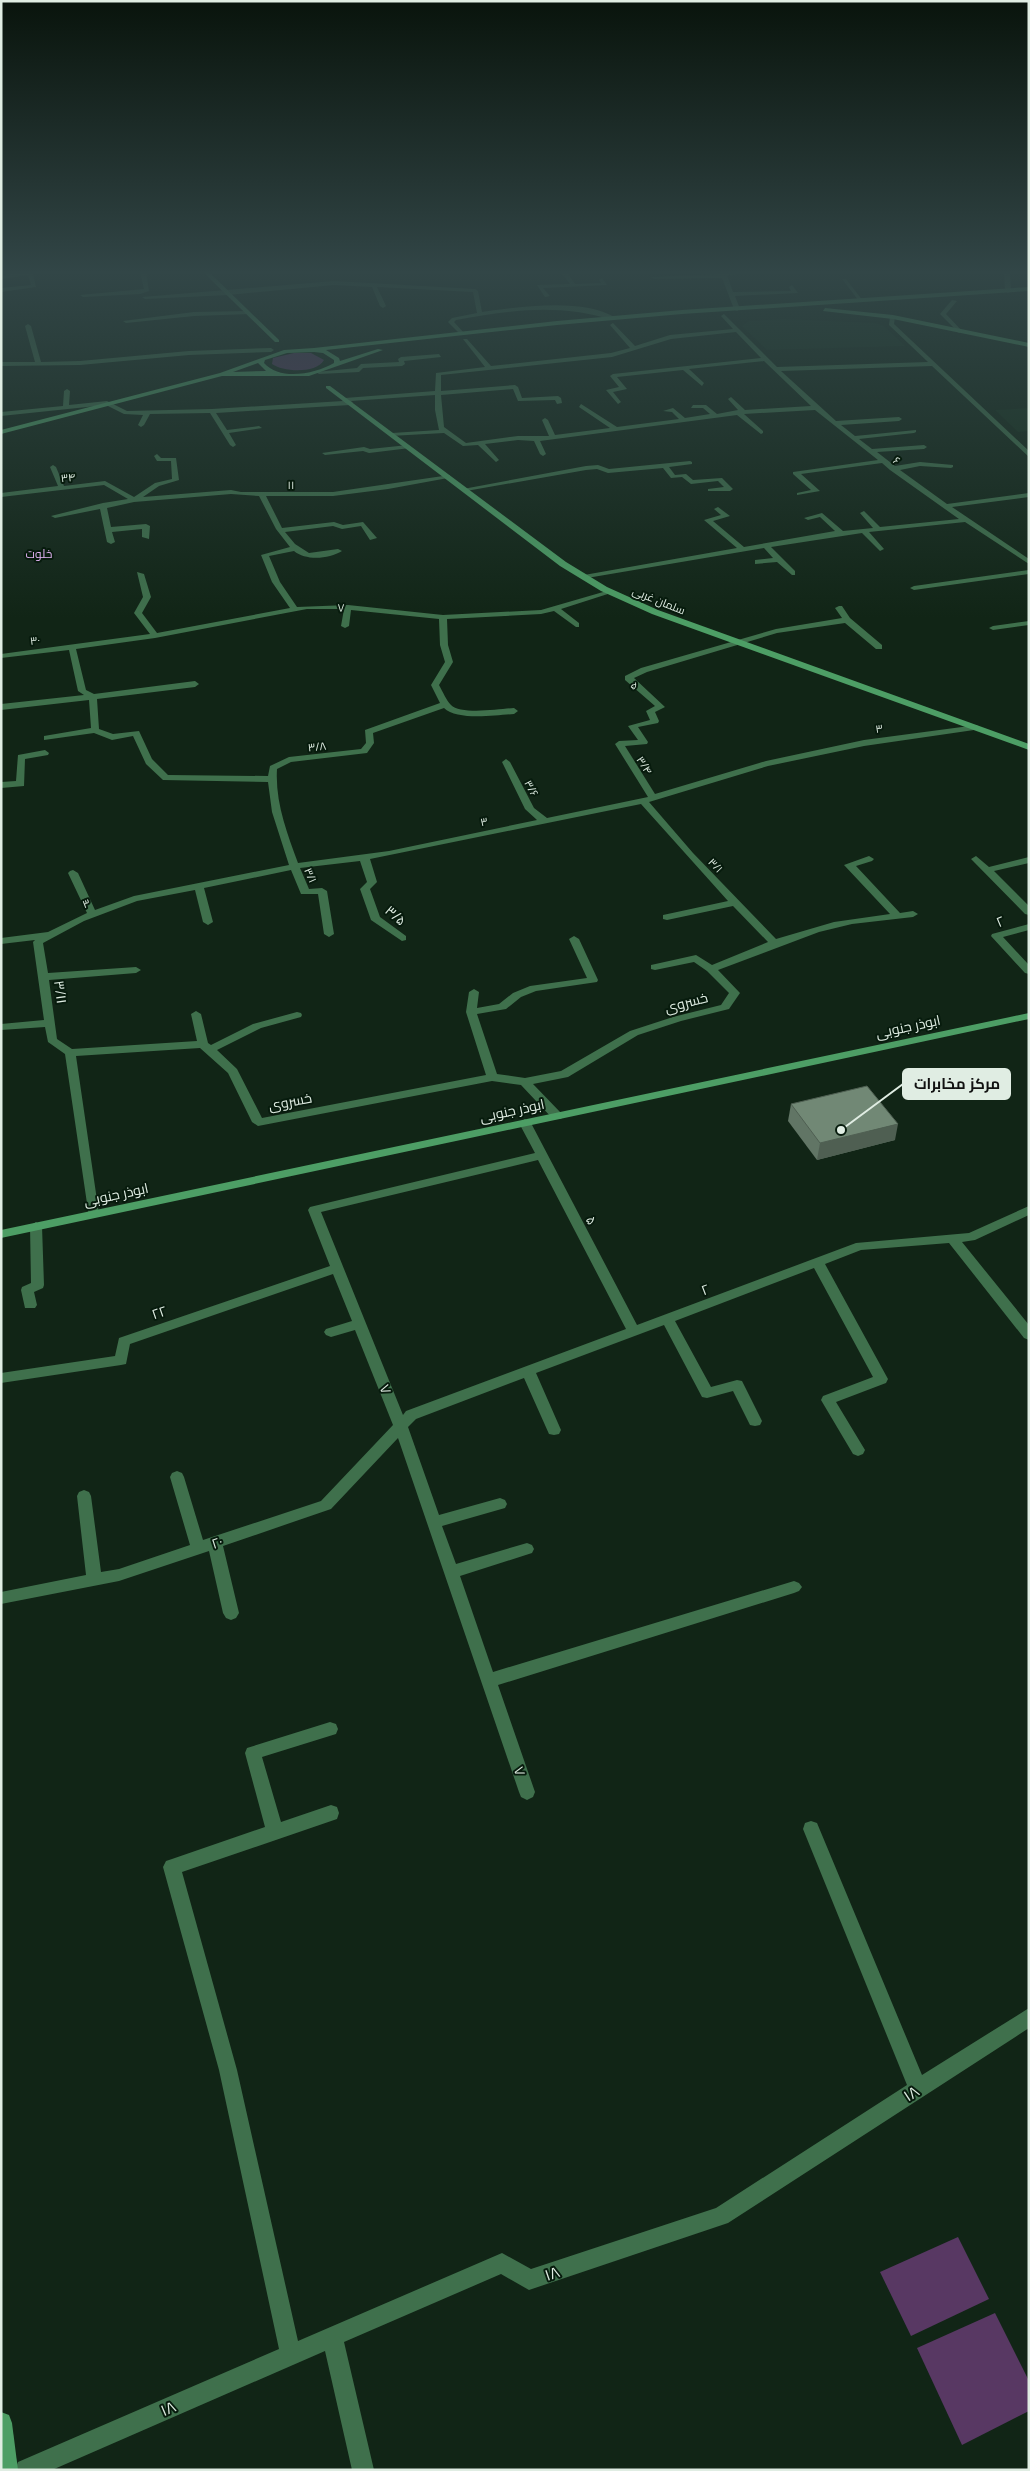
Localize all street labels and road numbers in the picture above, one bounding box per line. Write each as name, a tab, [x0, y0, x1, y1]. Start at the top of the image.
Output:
street label: ۶	[890, 452, 904, 468]
street label: ۳۴	[60, 469, 76, 485]
street label: ۱۱	[288, 477, 294, 492]
street label: سلمان غربی	[630, 583, 688, 617]
street label: ۷	[337, 599, 345, 615]
street label: ۳۰	[29, 632, 41, 648]
street label: ۵	[628, 678, 642, 692]
street label: ۳	[874, 720, 884, 736]
street label: ۳/۸	[307, 738, 327, 754]
street label: ۳/۴	[634, 753, 656, 777]
street label: ۳/۶	[521, 777, 543, 799]
street label: ۳	[479, 813, 489, 829]
street label: ۳/۱	[705, 854, 727, 876]
street label: ۳/۱	[301, 865, 321, 885]
street label: ۳	[80, 895, 92, 911]
street label: ۳/۵	[381, 901, 411, 929]
street label: ۲	[993, 911, 1007, 931]
street label: ۳/۱۱	[50, 979, 72, 1005]
street label: خسروی	[662, 987, 710, 1017]
street label: ابوذر جنوبی	[874, 1010, 942, 1042]
street label: خسروی	[267, 1087, 313, 1115]
street label: ابوذر جنوبی	[478, 1094, 546, 1126]
street label: ابوذر جنوبی	[82, 1178, 150, 1210]
street label: ۵	[582, 1212, 602, 1228]
street label: ۲	[698, 1279, 712, 1299]
street label: ۲۲	[149, 1301, 169, 1323]
street label: ۷	[376, 1381, 397, 1397]
street label: ۲۰	[209, 1531, 225, 1553]
street label: ۷	[510, 1764, 530, 1778]
street label: ۱۸	[899, 2080, 923, 2106]
street label: ۱۸	[541, 2260, 563, 2286]
street label: ۱۸	[157, 2395, 179, 2421]

